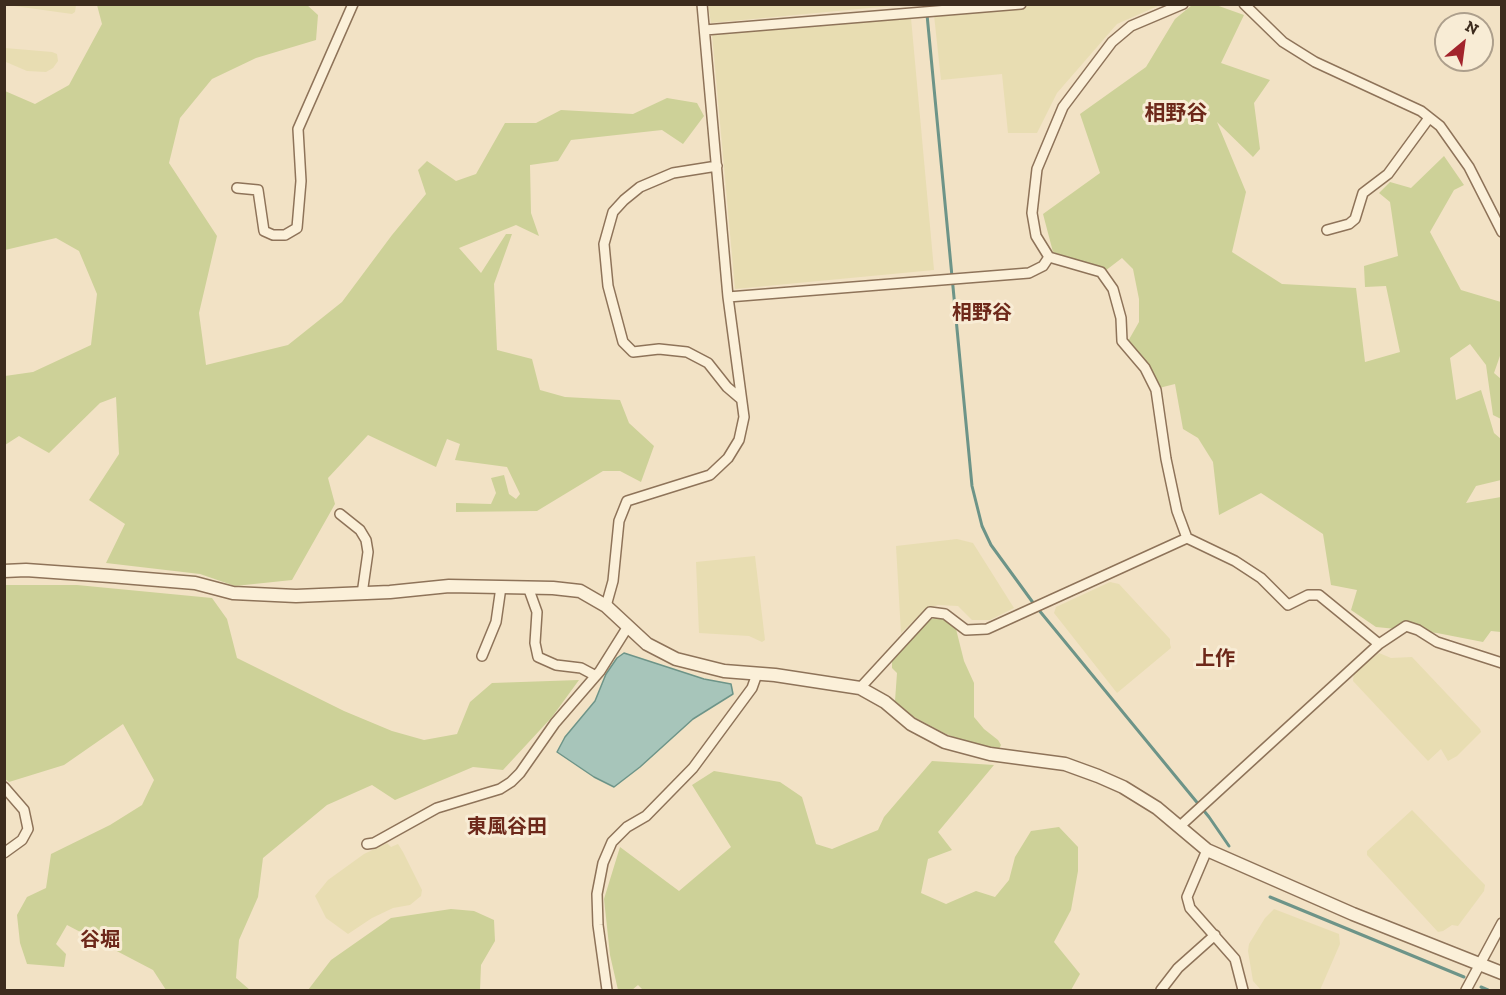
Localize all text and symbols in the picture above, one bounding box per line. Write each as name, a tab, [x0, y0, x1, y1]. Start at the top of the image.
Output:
north arrow	[1434, 12, 1494, 72]
text: N	[1462, 16, 1482, 39]
district label: 相野谷	[1145, 101, 1207, 127]
district label: 相野谷	[952, 301, 1012, 325]
district label: 上作	[1195, 647, 1235, 671]
district label: 東風谷田	[467, 815, 547, 839]
district label: 谷堀	[80, 928, 120, 952]

